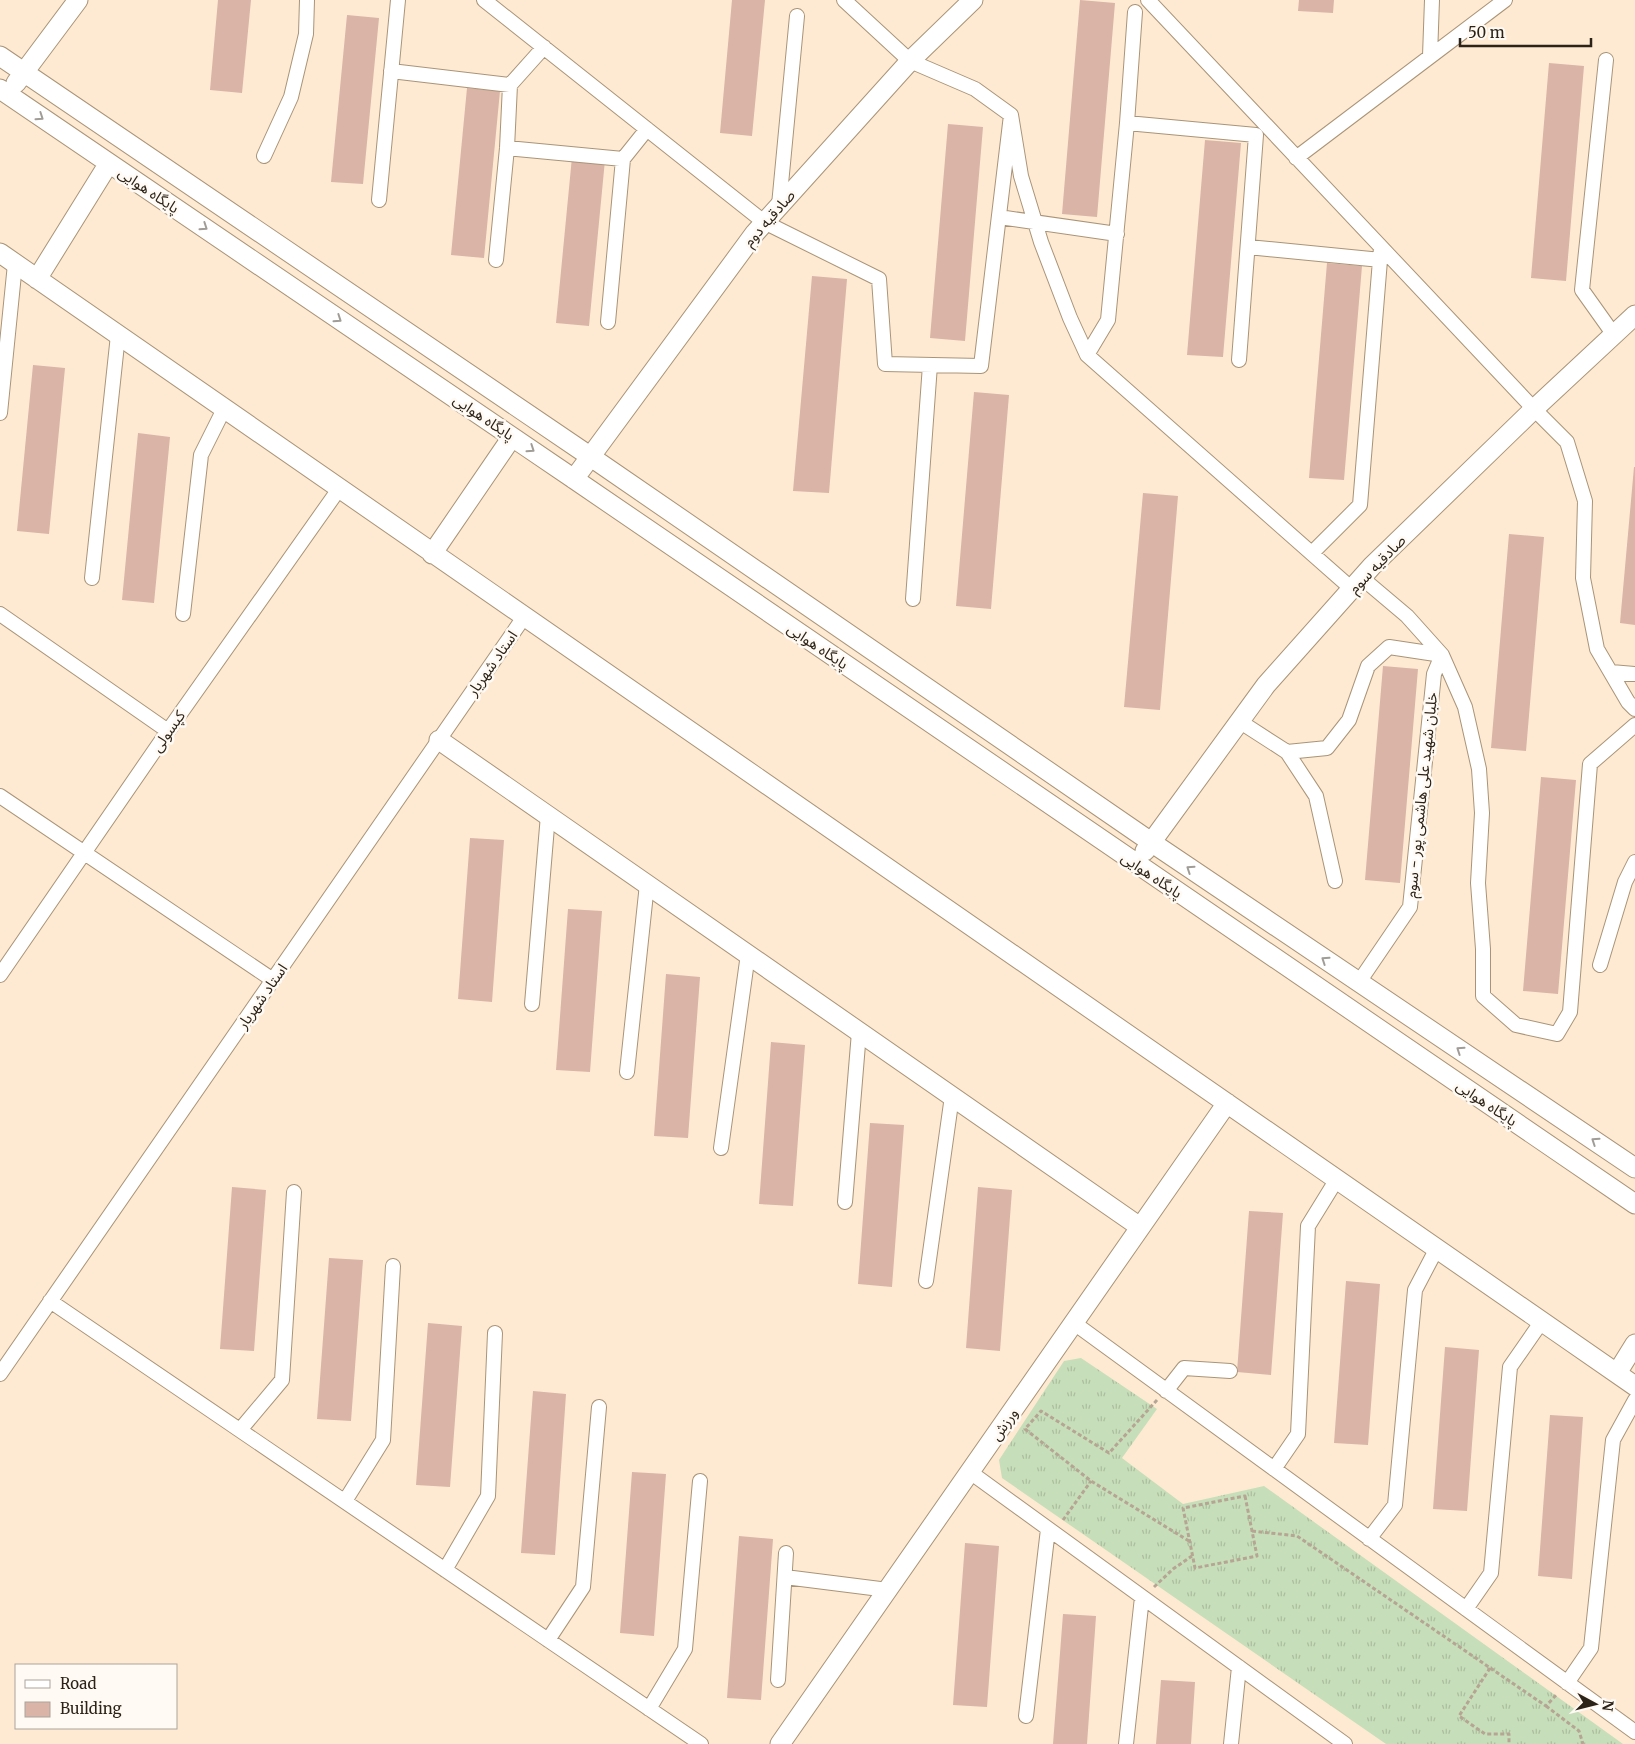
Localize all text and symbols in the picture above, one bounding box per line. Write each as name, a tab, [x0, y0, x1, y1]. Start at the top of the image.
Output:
scale bar	[1460, 15, 1591, 47]
text: 50 m	[1468, 23, 1505, 42]
one-way arrow	[35, 110, 44, 120]
street label: پایگاه هوایی	[114, 163, 183, 218]
street label: صادقیه دوم	[739, 186, 800, 252]
one-way arrow	[198, 221, 207, 231]
one-way arrow	[332, 313, 342, 322]
street label: پایگاه هوایی	[449, 390, 518, 445]
one-way arrow	[525, 443, 534, 452]
street label: صادقیه سوم	[1344, 531, 1411, 599]
street label: پایگاه هوایی	[783, 619, 852, 674]
street label: استاد شهریار	[462, 627, 521, 700]
street label: خلبان شهید علی هاشمی پور - سوم	[1401, 691, 1443, 899]
street label: کپسولی	[147, 706, 191, 756]
street label: پایگاه هوایی	[1117, 848, 1186, 903]
one-way arrow	[1187, 866, 1196, 875]
one-way arrow	[1321, 956, 1330, 966]
street label: استاد شهریار	[232, 960, 291, 1033]
one-way arrow	[1456, 1047, 1465, 1057]
street label: پایگاه هوایی	[1452, 1076, 1521, 1131]
one-way arrow	[1591, 1138, 1600, 1147]
street label: ورزش	[986, 1404, 1022, 1444]
legend	[15, 1664, 178, 1729]
text: Road	[60, 1674, 96, 1693]
north arrow	[1570, 1679, 1620, 1729]
text: Building	[60, 1699, 122, 1718]
text: N	[1598, 1699, 1618, 1712]

